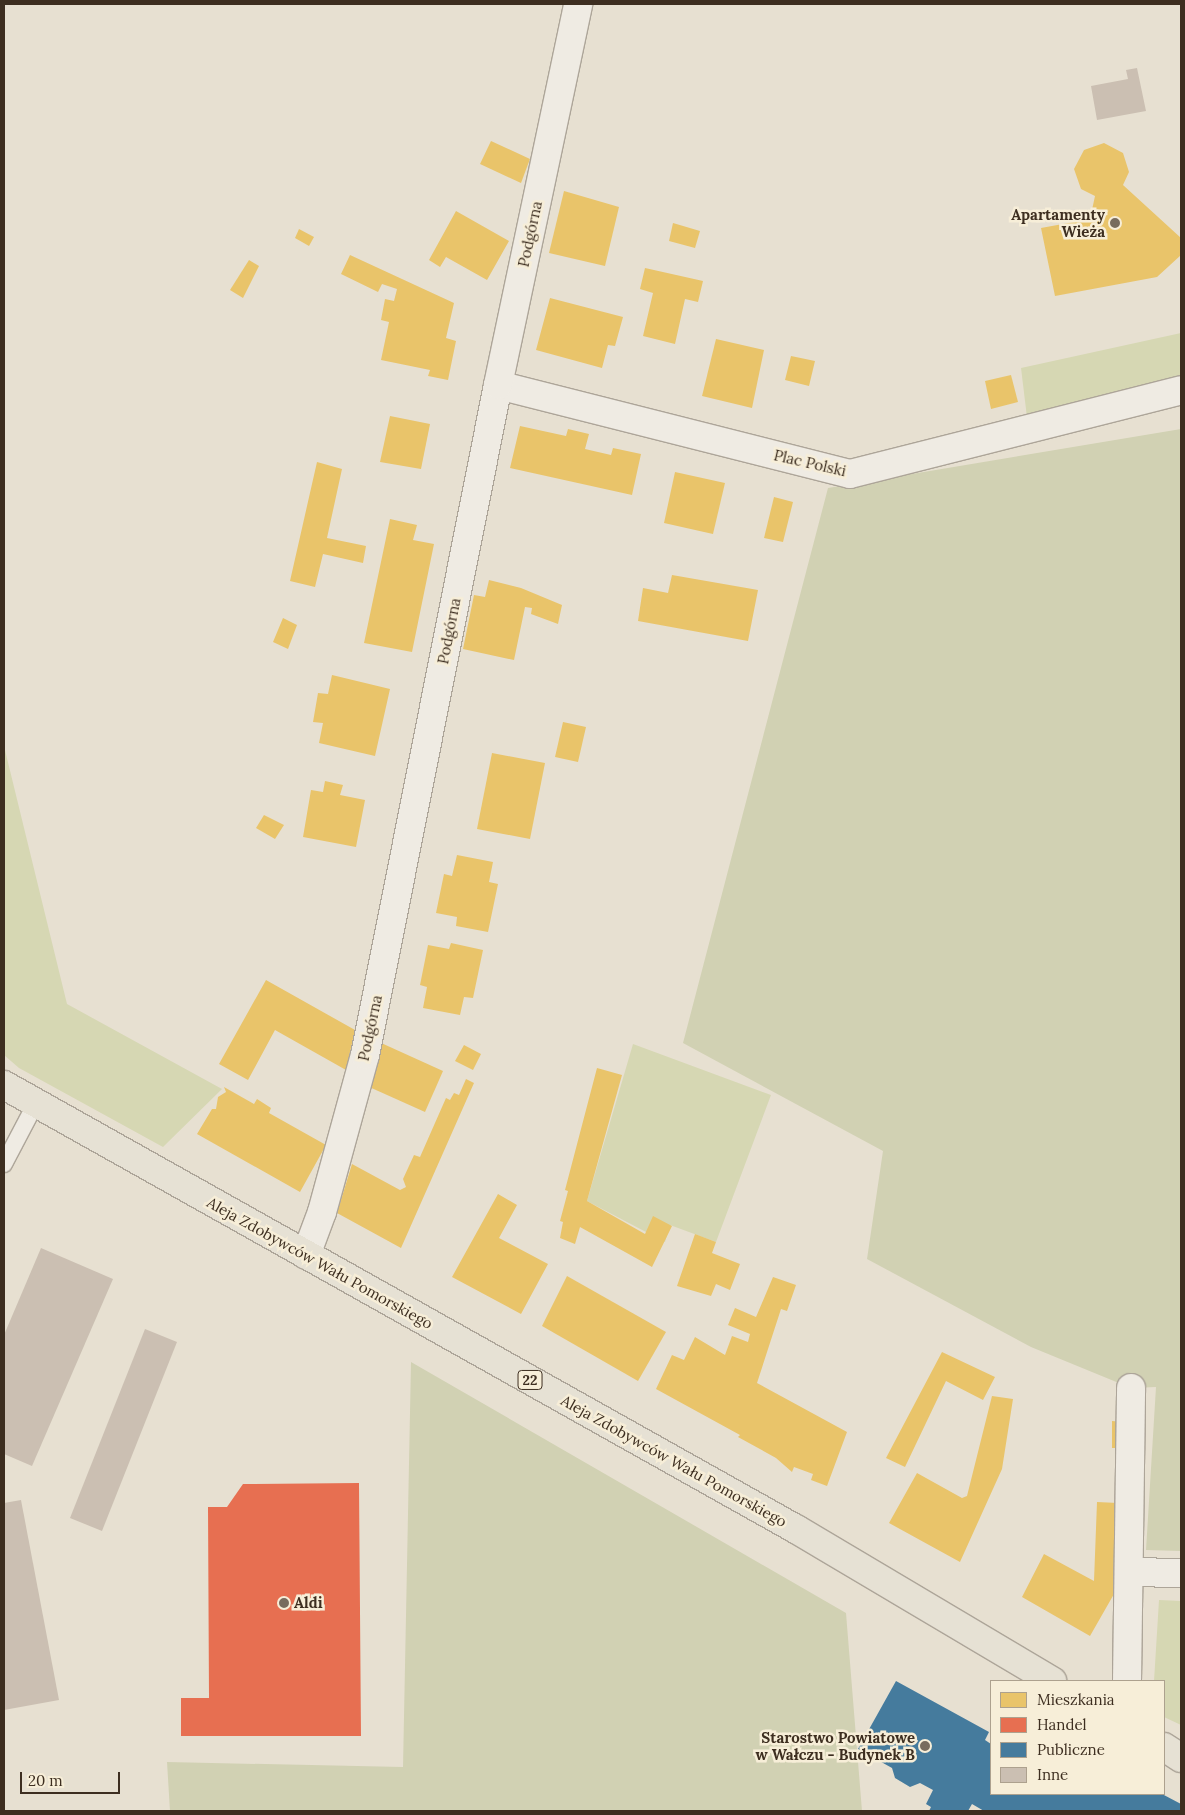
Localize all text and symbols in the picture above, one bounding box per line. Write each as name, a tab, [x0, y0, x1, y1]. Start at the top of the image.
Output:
street label: Podgórna	[514, 199, 546, 269]
place label: Apartamenty Wieża	[1011, 205, 1105, 240]
marker: Apartamenty Wieża	[1109, 217, 1121, 229]
street label: Plac Polski	[772, 446, 848, 480]
street label: Podgórna	[434, 596, 464, 666]
street label: Podgórna	[354, 993, 386, 1063]
street label: Aleja Zdobywców Wału Pomorskiego	[204, 1193, 436, 1333]
road number: 22	[518, 1368, 542, 1392]
street label: Aleja Zdobywców Wału Pomorskiego	[558, 1391, 790, 1531]
place label: Aldi	[294, 1594, 323, 1612]
marker: Aldi	[278, 1597, 290, 1609]
legend	[990, 1680, 1165, 1795]
text: Mieszkania	[1037, 1690, 1115, 1709]
text: Handel	[1037, 1715, 1087, 1734]
place label: Starostwo Powiatowe w Wałczu - Budynek B	[756, 1728, 915, 1763]
marker: Starostwo Powiatowe w Wałczu - Budynek B	[919, 1740, 931, 1752]
text: Publiczne	[1037, 1740, 1105, 1759]
scale bar	[22, 1762, 122, 1794]
text: Inne	[1037, 1765, 1068, 1784]
text: 20 m	[28, 1771, 63, 1790]

